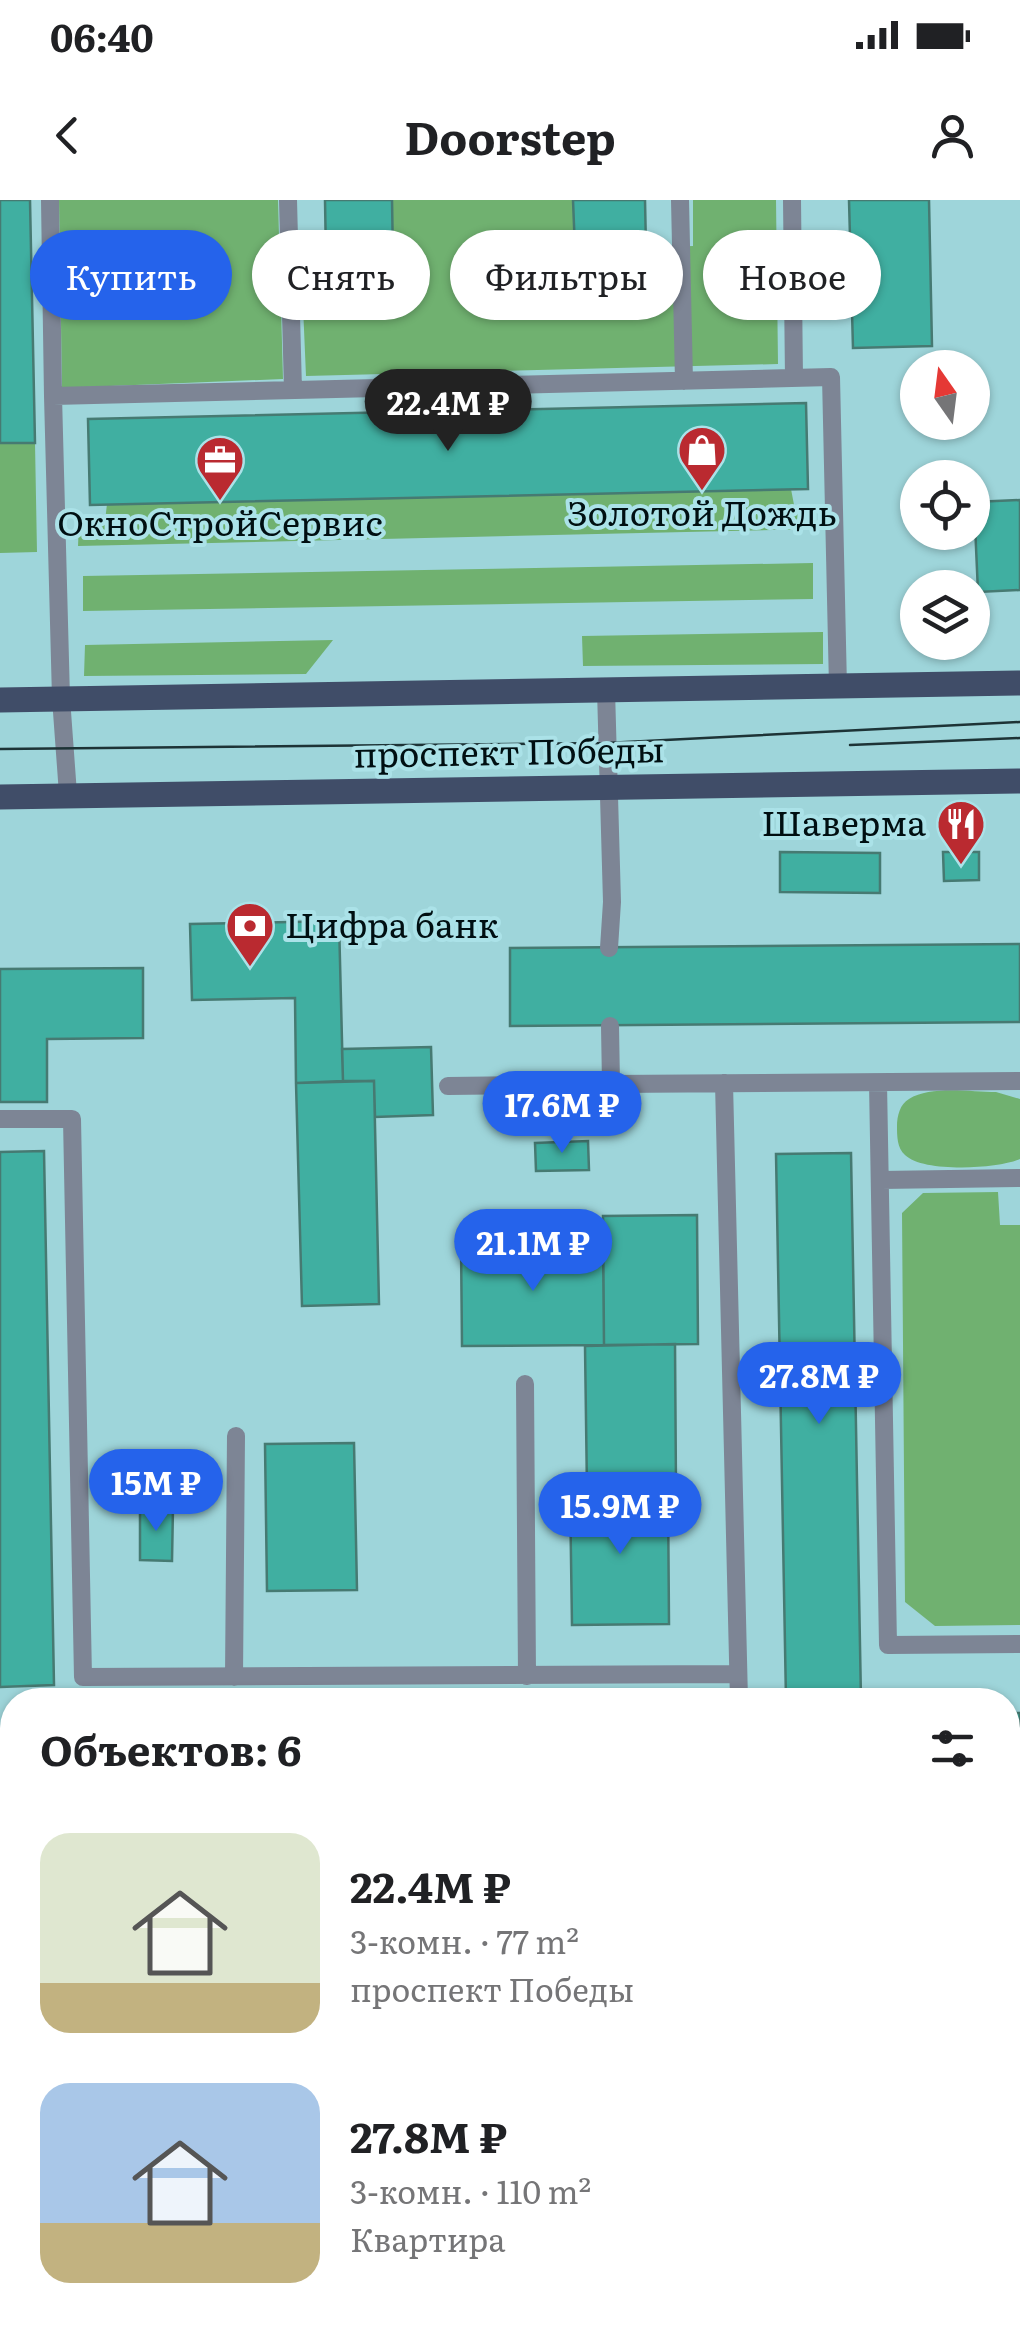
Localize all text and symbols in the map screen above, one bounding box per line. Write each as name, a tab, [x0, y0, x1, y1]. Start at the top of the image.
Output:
text: 06:40	[50, 7, 154, 64]
text: Doorstep	[404, 102, 616, 169]
icon: back	[40, 108, 95, 163]
icon: person	[925, 108, 980, 163]
chip: Купить	[30, 230, 232, 320]
chip: Снять	[252, 230, 430, 320]
chip: Фильтры	[450, 230, 683, 320]
chip: Новое	[703, 230, 881, 320]
north arrow	[900, 350, 990, 440]
map controls	[900, 350, 990, 660]
pin: 22.4M ₽	[356, 369, 540, 454]
text: 22.4M ₽	[387, 377, 509, 425]
shop icon: Золотой Дождь	[676, 424, 728, 492]
office icon: ОкноСтройСервис	[194, 434, 246, 502]
button: locate	[900, 460, 990, 550]
place label: Золотой Дождь	[567, 485, 837, 537]
place label: ОкноСтройСервис	[57, 495, 383, 547]
button: layers	[900, 570, 990, 660]
street label: проспект Победы	[353, 721, 665, 779]
place label: Шаверма	[762, 795, 926, 847]
restaurant icon: Шаверма	[935, 798, 987, 866]
place label: Цифра банк	[285, 897, 499, 949]
bank icon: Цифра банк	[224, 900, 276, 968]
pin: 17.6M ₽	[470, 1071, 654, 1156]
text: 17.6M ₽	[505, 1079, 619, 1127]
pin: 21.1M ₽	[441, 1209, 625, 1294]
text: 21.1M ₽	[476, 1217, 590, 1265]
pin: 27.8M ₽	[727, 1342, 911, 1427]
text: 27.8M ₽	[759, 1350, 879, 1398]
pin: 15M ₽	[86, 1449, 226, 1534]
text: 15M ₽	[111, 1457, 201, 1505]
pin: 15.9M ₽	[528, 1472, 712, 1557]
text: 15.9M ₽	[561, 1480, 679, 1528]
text: Объектов: 6	[40, 1717, 301, 1779]
icon: filters	[925, 1721, 980, 1776]
text: 22.4M ₽	[350, 1854, 511, 1916]
icon: home	[120, 1873, 240, 1993]
text: 3-комн. · 77 m²	[350, 1916, 579, 1964]
text: проспект Победы	[350, 1964, 634, 2012]
text: 27.8M ₽	[350, 2104, 507, 2166]
icon: home	[120, 2123, 240, 2243]
text: 3-комн. · 110 m²	[350, 2166, 591, 2214]
text: Квартира	[350, 2214, 506, 2262]

